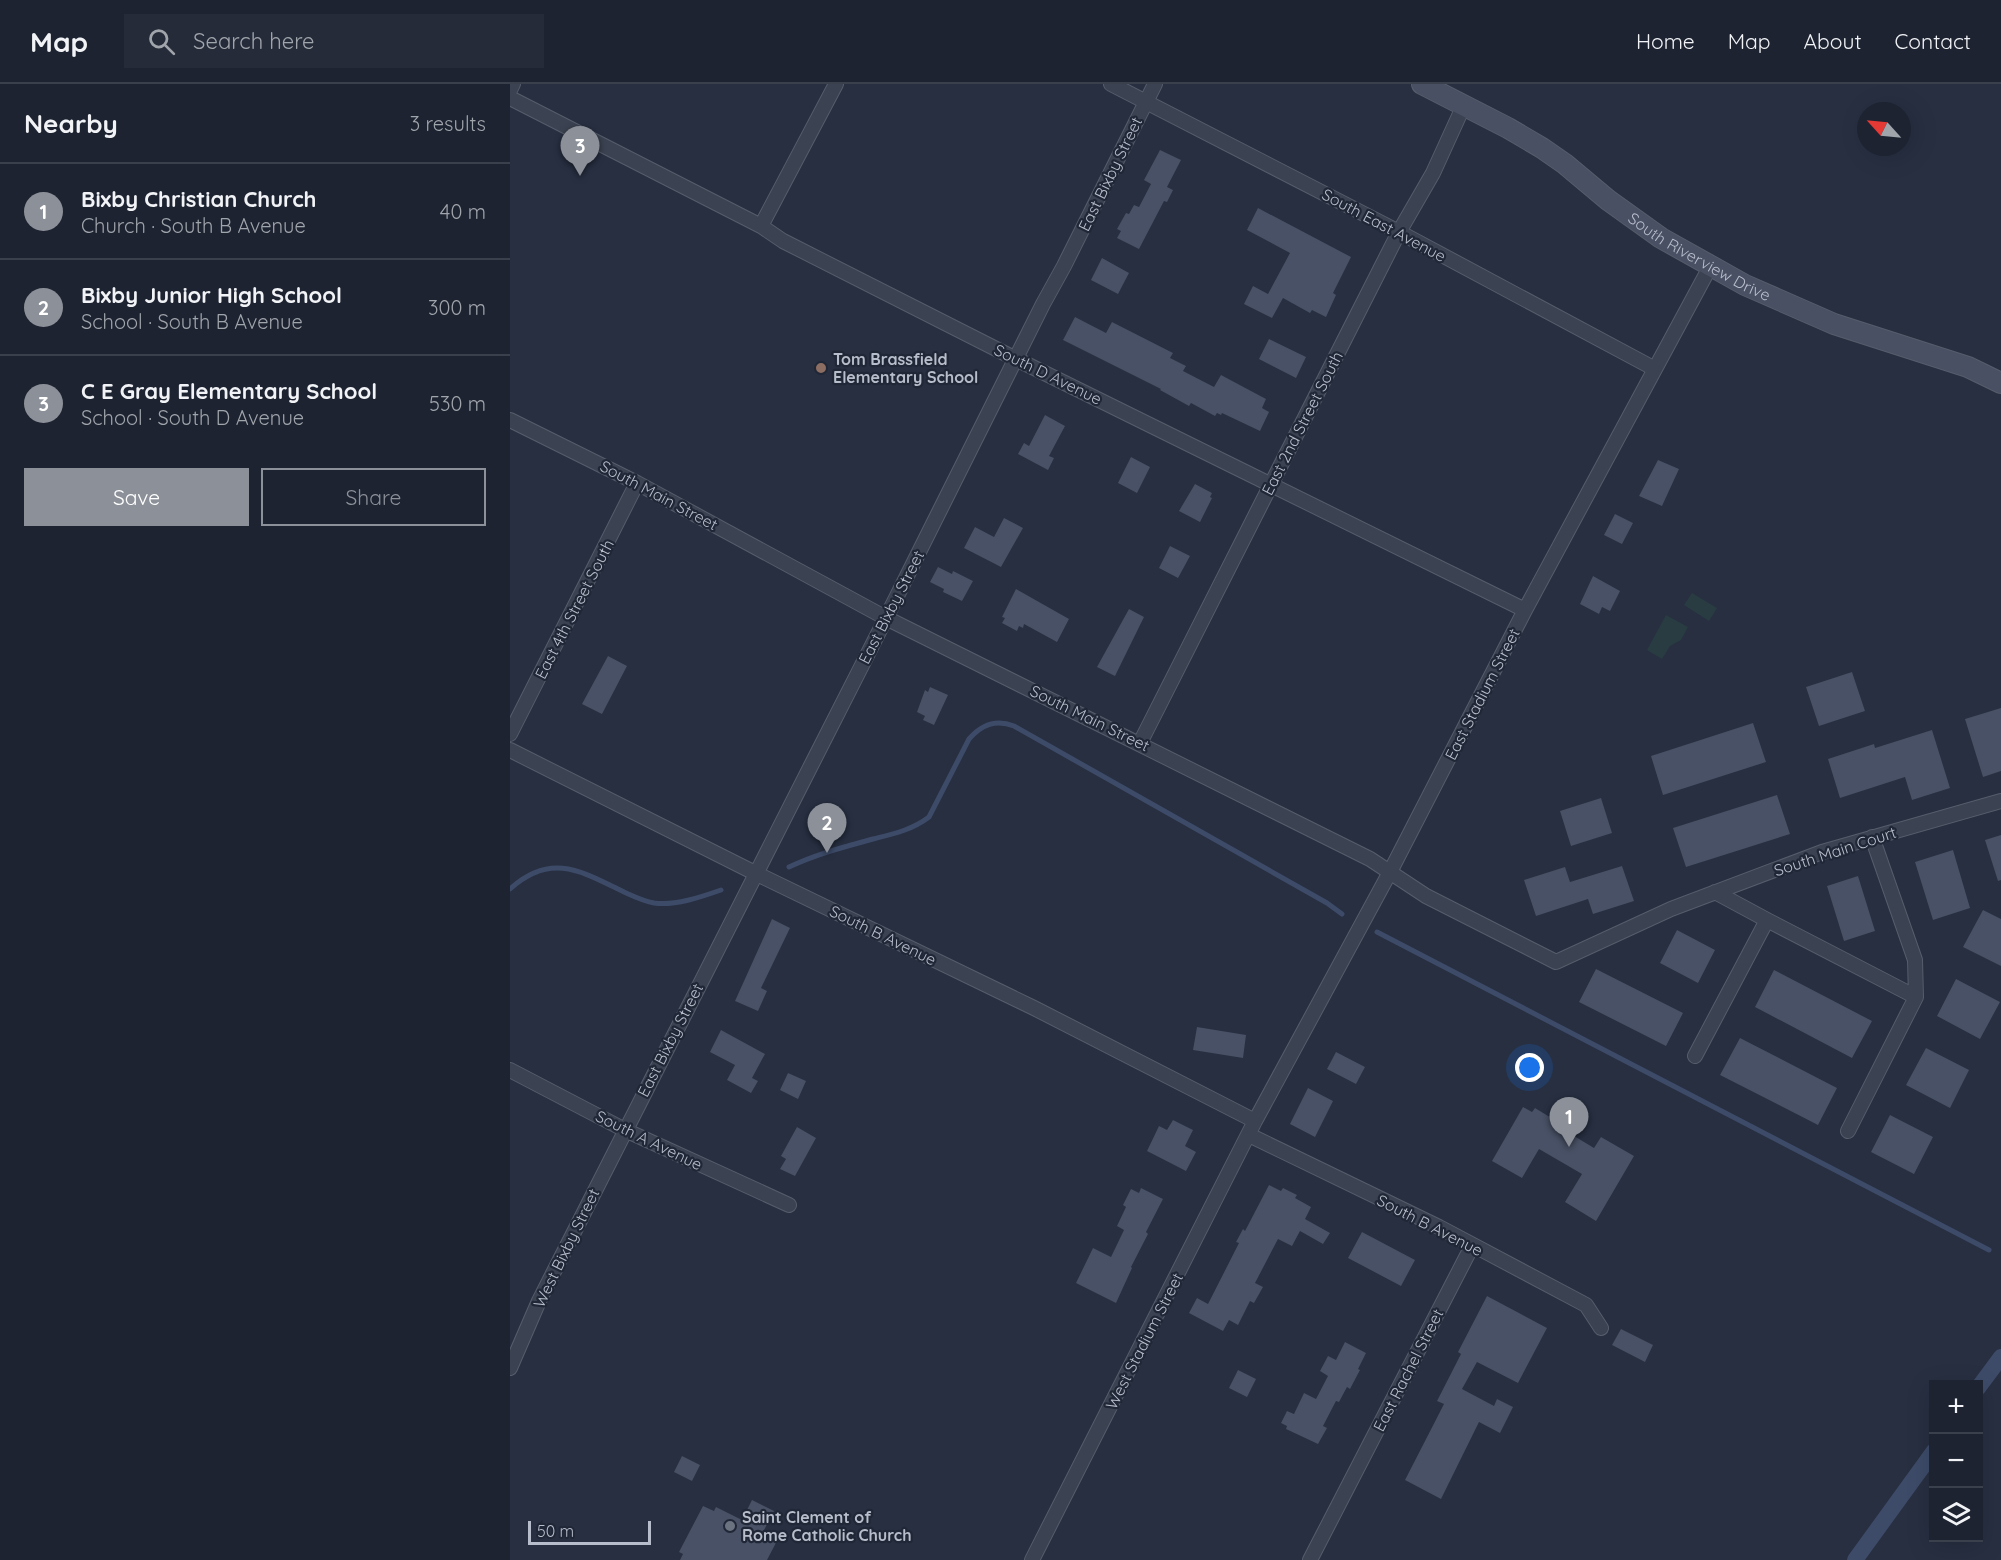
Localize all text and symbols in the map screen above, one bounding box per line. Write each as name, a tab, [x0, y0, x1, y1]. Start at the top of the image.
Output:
search box	[124, 14, 544, 68]
text: Map	[30, 24, 88, 59]
icon: search	[145, 25, 178, 58]
text: Search here	[193, 27, 315, 55]
text: Home	[1636, 28, 1695, 54]
text: Map	[1728, 28, 1771, 54]
text: About	[1804, 28, 1862, 54]
text: Contact	[1895, 28, 1971, 54]
north arrow	[1857, 102, 1911, 156]
text: Nearby	[24, 107, 118, 140]
text: 3 results	[410, 111, 486, 136]
street label: East Bixby Street	[1074, 114, 1146, 234]
pin: 3	[560, 126, 600, 176]
street label: South East Avenue	[1319, 184, 1449, 266]
text: Bixby Christian Church	[81, 185, 317, 213]
text: 1	[40, 199, 47, 224]
text: 40 m	[440, 199, 486, 224]
street label: South Riverview Drive	[1624, 208, 1774, 305]
text: Church · South B Avenue	[81, 213, 306, 238]
text: Bixby Junior High School	[81, 281, 342, 309]
text: 2	[38, 295, 49, 320]
text: 300 m	[428, 295, 486, 320]
text: School · South B Avenue	[81, 309, 303, 334]
street label: South D Avenue	[991, 339, 1105, 409]
street label: East 2nd Street South	[1257, 348, 1347, 498]
place label: Tom Brassfield Elementary School	[833, 349, 978, 387]
marker: Tom Brassfield Elementary School	[814, 361, 828, 375]
text: C E Gray Elementary School	[81, 377, 377, 405]
text: 3	[38, 391, 49, 416]
text: 530 m	[429, 391, 486, 416]
text: School · South D Avenue	[81, 405, 304, 430]
street label: South Main Street	[597, 456, 721, 534]
button: Save	[24, 468, 249, 526]
button: Share	[261, 468, 486, 526]
street label: East 4th Street South	[530, 536, 618, 682]
street label: East Bixby Street	[854, 547, 928, 667]
street label: East Stadium Street	[1440, 625, 1524, 763]
street label: South Main Street	[1027, 680, 1153, 756]
pin: 2	[808, 804, 846, 853]
street label: South Main Court	[1771, 822, 1899, 880]
street label: South B Avenue	[826, 901, 940, 969]
street label: East Bixby Street	[633, 980, 707, 1100]
your location	[1515, 1053, 1544, 1082]
pin: 1	[1550, 1098, 1588, 1147]
street label: South A Avenue	[592, 1106, 706, 1174]
street label: West Bixby Street	[529, 1185, 603, 1311]
street label: South B Avenue	[1374, 1190, 1486, 1260]
street label: West Stadium Street	[1101, 1269, 1187, 1413]
street label: East Rachel Street	[1368, 1305, 1448, 1435]
map controls	[1929, 1380, 1983, 1542]
button: +	[1929, 1380, 1983, 1434]
button: −	[1929, 1434, 1983, 1488]
button: layers	[1929, 1488, 1983, 1542]
place label: Saint Clement of Rome Catholic Church	[742, 1507, 912, 1545]
scale bar	[528, 1518, 651, 1546]
marker: Saint Clement of Rome Catholic Church	[723, 1519, 737, 1533]
text: 50 m	[537, 1521, 574, 1541]

